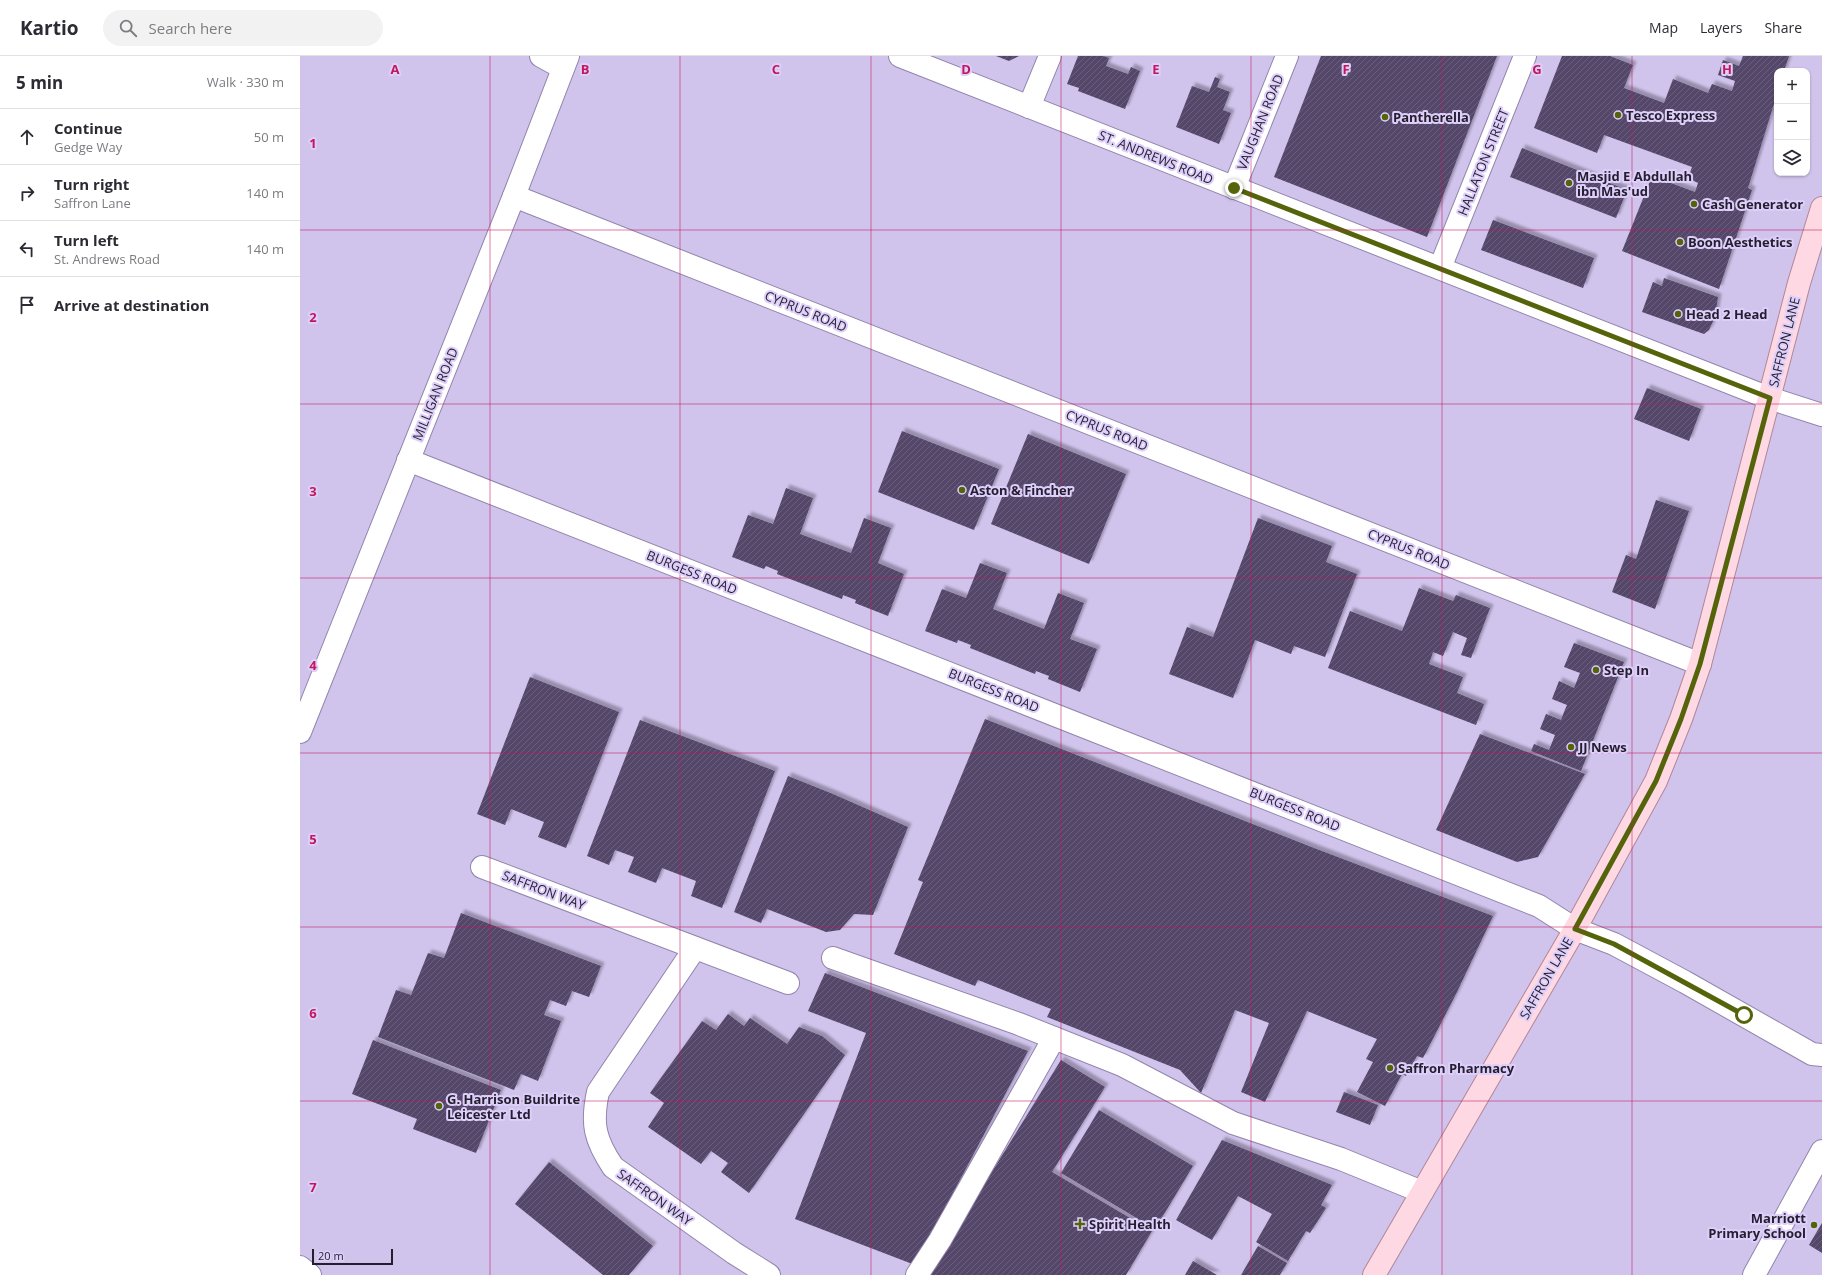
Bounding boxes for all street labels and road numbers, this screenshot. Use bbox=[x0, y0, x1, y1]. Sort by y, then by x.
street label: VAUGHAN ROAD bbox=[1233, 71, 1287, 173]
street label: HALLATON STREET bbox=[1453, 105, 1513, 218]
street label: ST. ANDREWS ROAD bbox=[1096, 126, 1216, 188]
street label: CYPRUS ROAD bbox=[762, 286, 850, 336]
street label: SAFFRON LANE bbox=[1764, 295, 1804, 389]
street label: MILLIGAN ROAD bbox=[408, 345, 462, 443]
street label: CYPRUS ROAD bbox=[1063, 405, 1151, 455]
street label: CYPRUS ROAD bbox=[1365, 524, 1453, 574]
street label: BURGESS ROAD bbox=[644, 546, 740, 598]
street label: BURGESS ROAD bbox=[946, 664, 1042, 716]
street label: BURGESS ROAD bbox=[1247, 783, 1343, 835]
street label: SAFFRON WAY bbox=[500, 866, 589, 914]
street label: SAFFRON LANE bbox=[1515, 934, 1577, 1022]
street label: SAFFRON WAY bbox=[614, 1165, 697, 1230]

